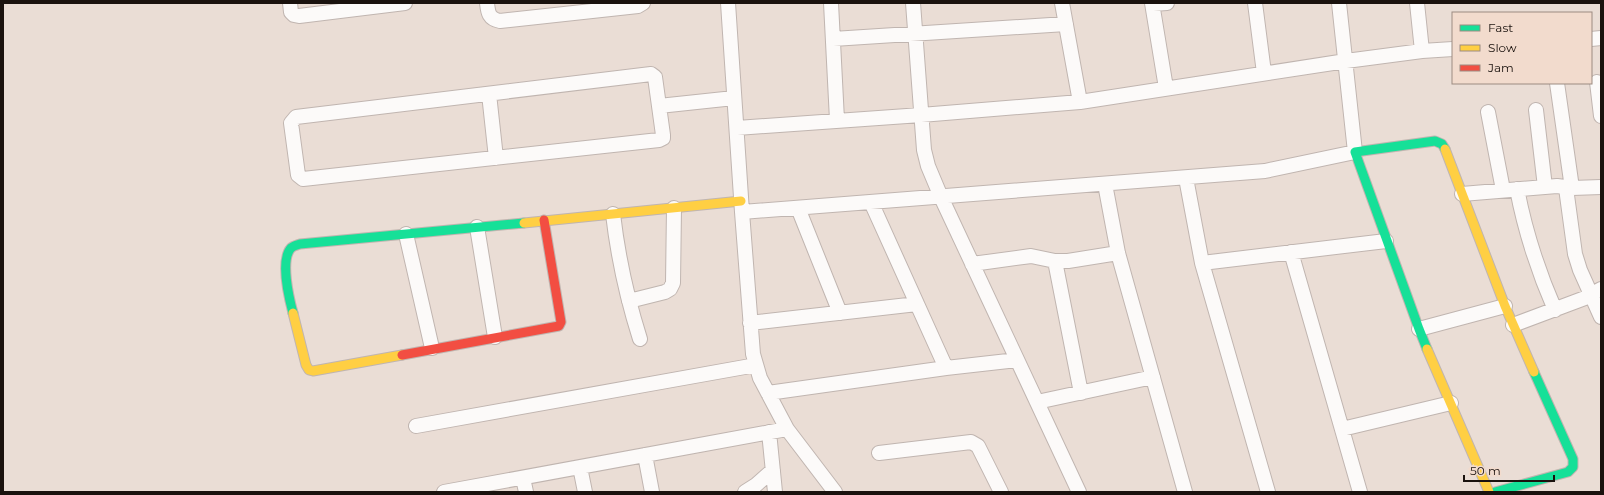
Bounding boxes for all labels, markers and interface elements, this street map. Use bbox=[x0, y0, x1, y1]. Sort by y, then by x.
legend bbox=[1452, 12, 1592, 84]
text: Fast bbox=[1488, 20, 1513, 35]
text: Slow bbox=[1488, 40, 1517, 55]
text: Jam bbox=[1487, 60, 1514, 75]
scale bar bbox=[1464, 457, 1554, 483]
text: 50 m bbox=[1470, 463, 1501, 478]

